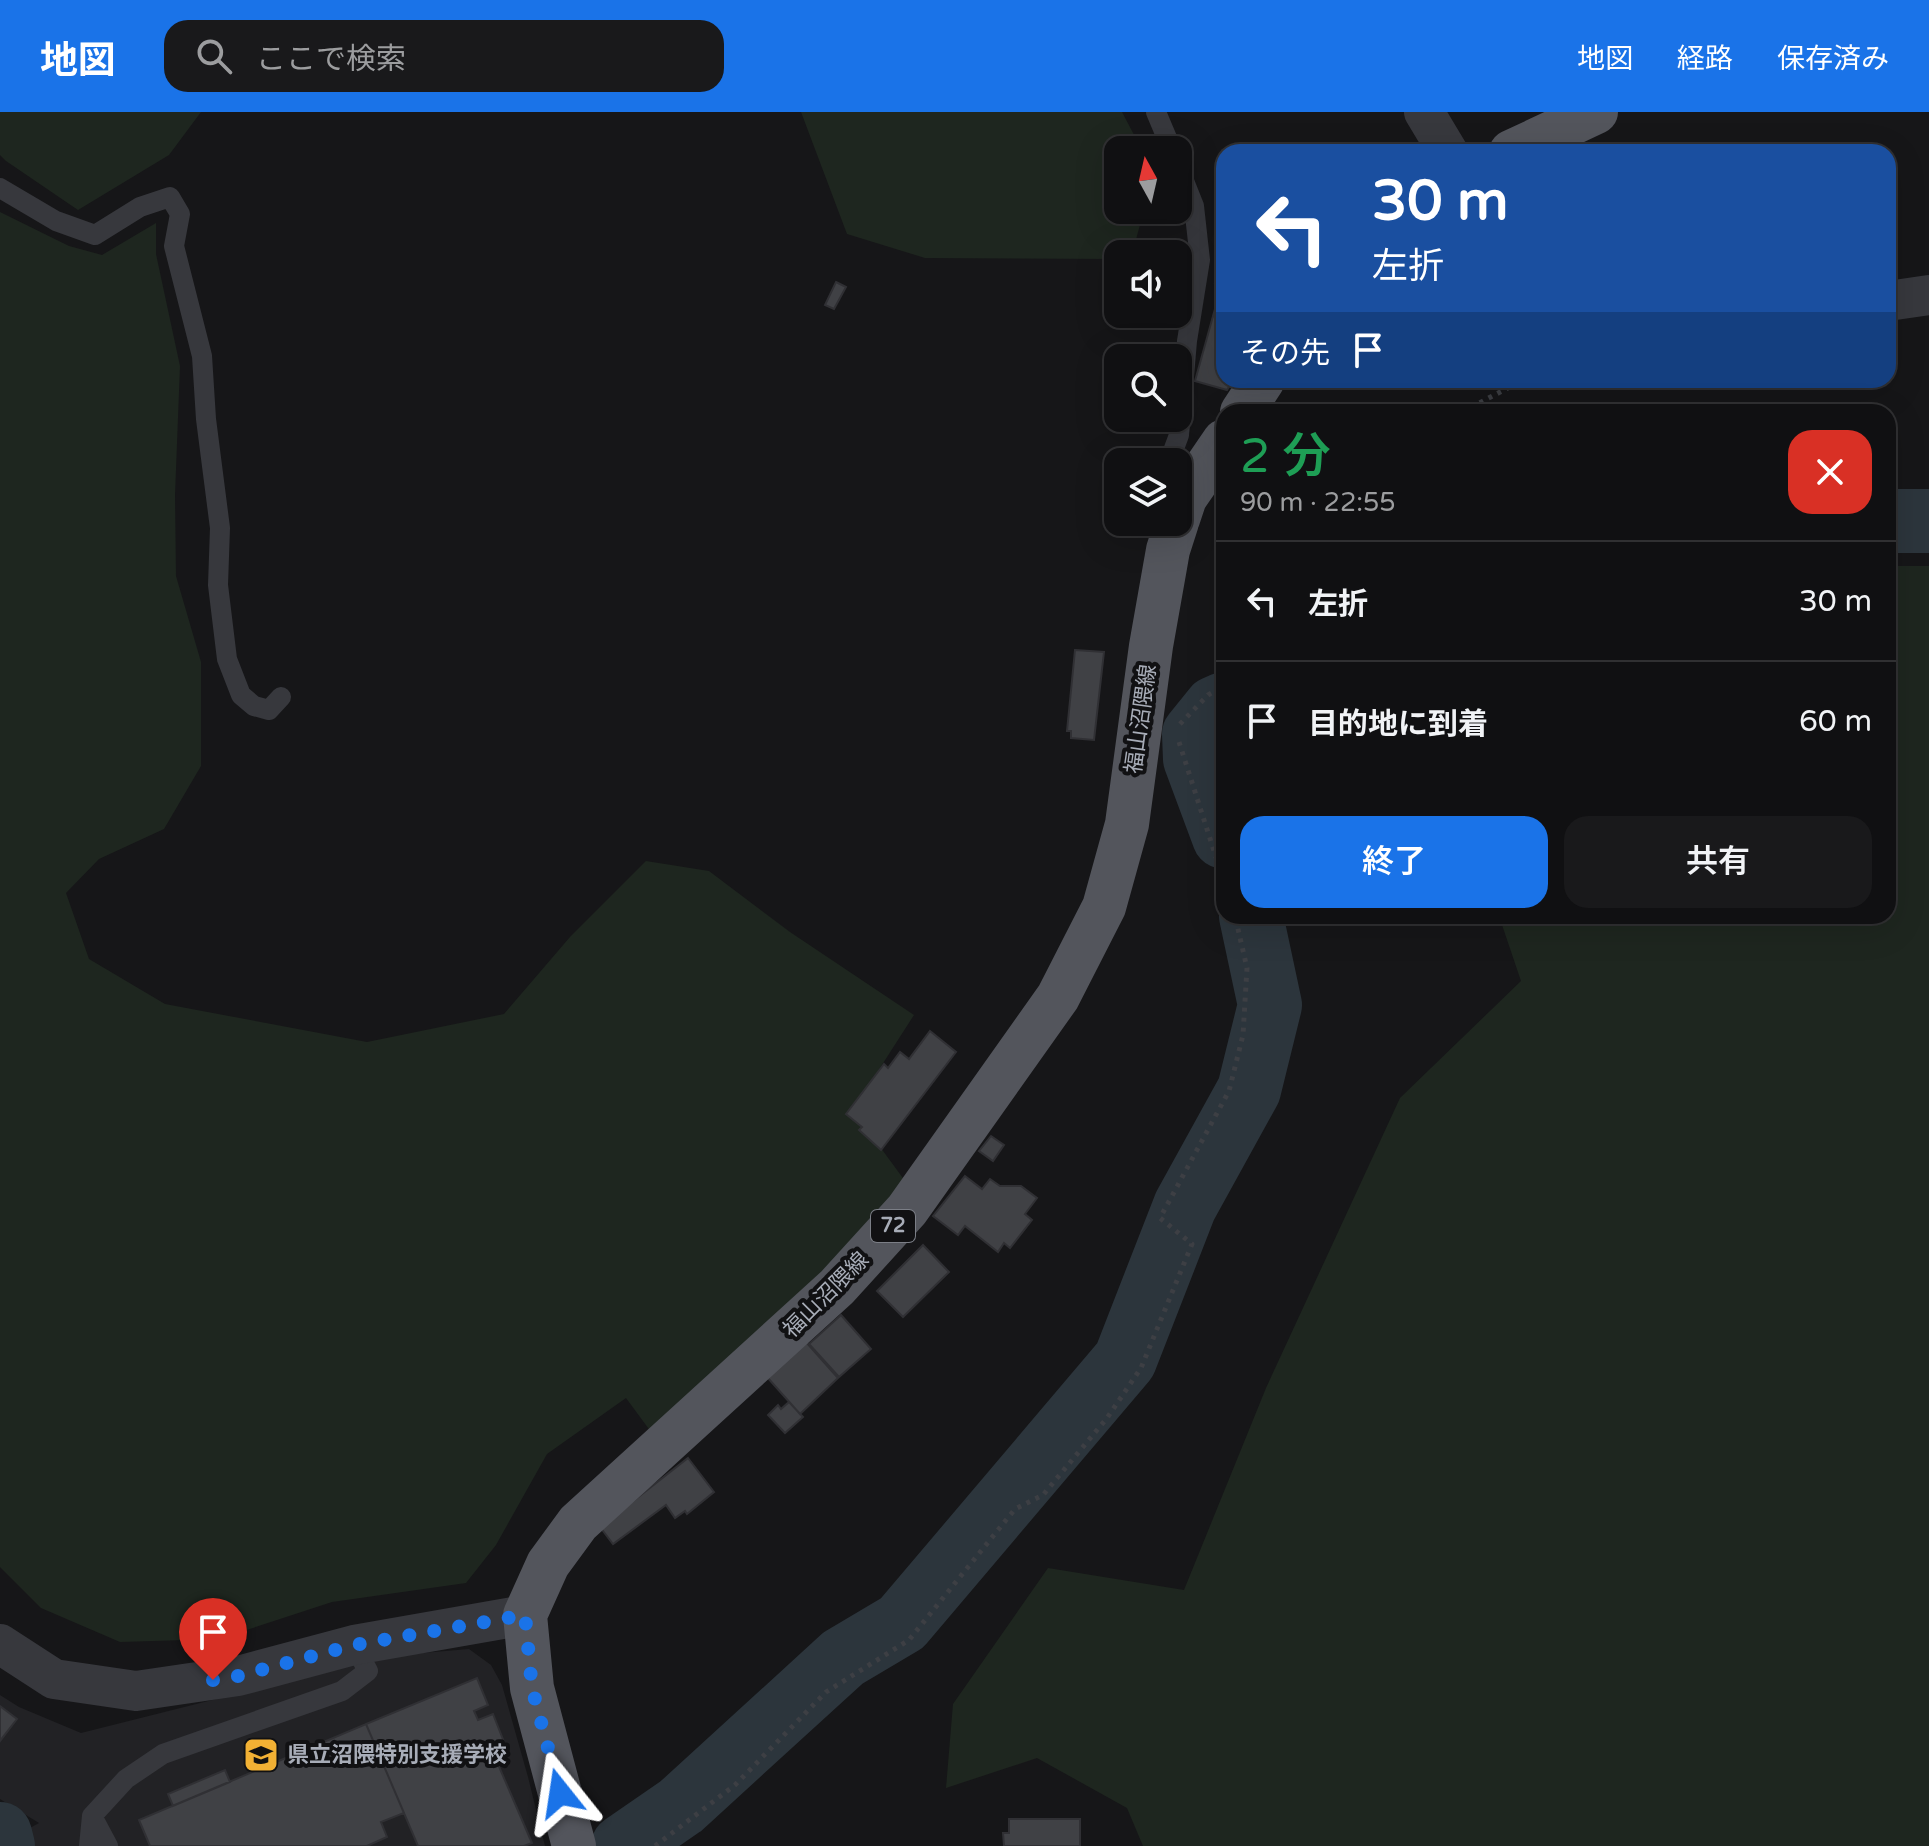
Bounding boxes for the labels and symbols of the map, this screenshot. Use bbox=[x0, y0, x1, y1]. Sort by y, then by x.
north arrow bbox=[1104, 136, 1192, 224]
street label: 福山沼隈線 bbox=[1120, 663, 1162, 775]
road number: 72 bbox=[871, 1210, 915, 1242]
street label: 福山沼隈線 bbox=[778, 1247, 874, 1343]
pin bbox=[179, 1598, 247, 1680]
school or university icon: 県立沼隈特別支援学校 bbox=[242, 1736, 280, 1774]
place label: 県立沼隈特別支援学校 bbox=[287, 1742, 507, 1768]
position arrow bbox=[518, 1751, 602, 1835]

